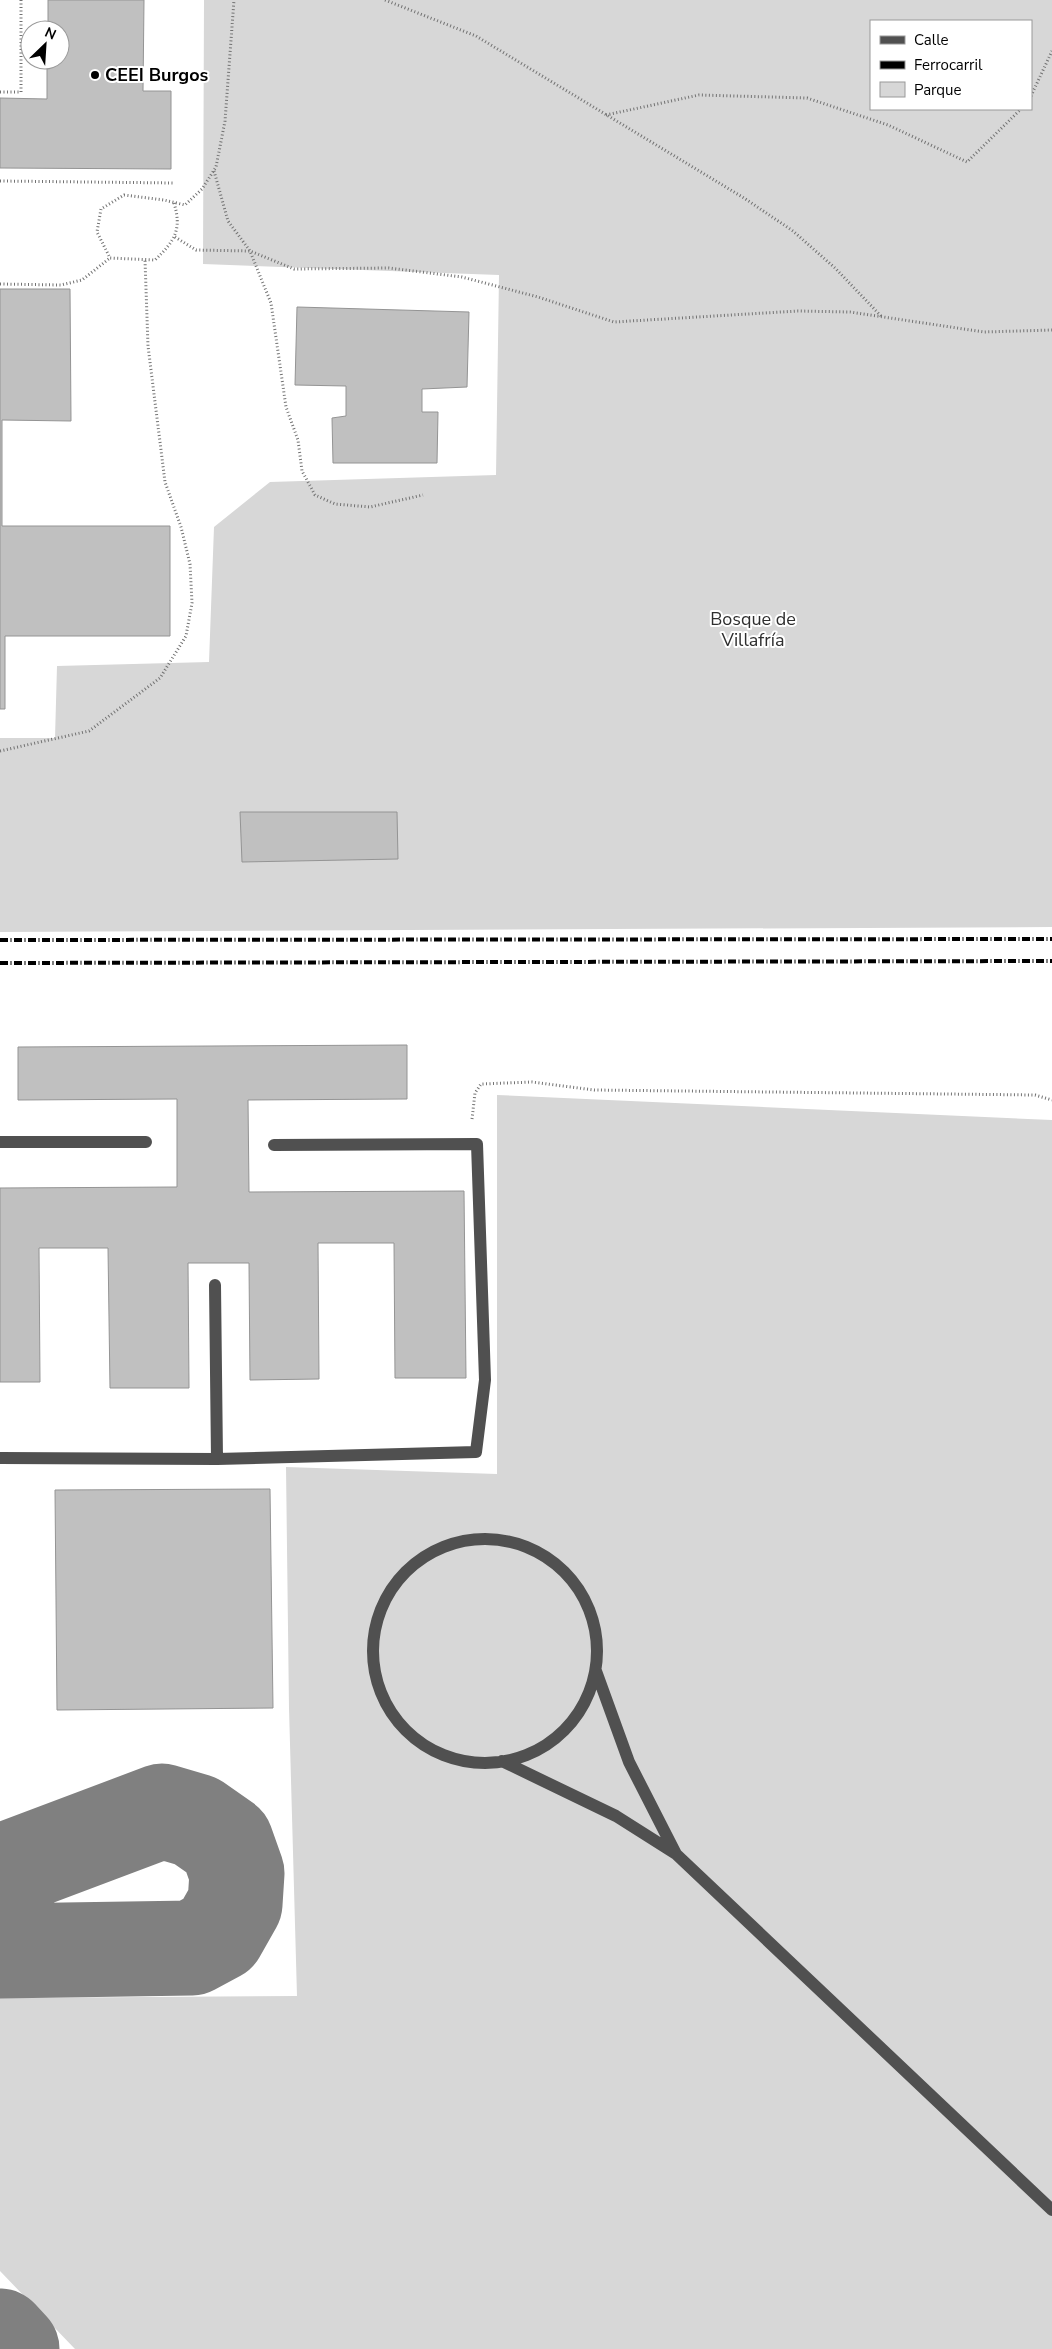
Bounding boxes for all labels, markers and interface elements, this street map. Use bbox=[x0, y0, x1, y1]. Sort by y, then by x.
north arrow bbox=[20, 20, 70, 70]
legend bbox=[870, 20, 1032, 110]
text: N bbox=[42, 23, 59, 44]
text: Calle bbox=[914, 30, 949, 50]
text: Ferrocarril bbox=[914, 55, 983, 75]
place label: CEEI Burgos bbox=[105, 63, 209, 87]
marker: CEEI Burgos bbox=[89, 69, 101, 81]
text: Parque bbox=[914, 80, 962, 100]
park label: Bosque de Villafría bbox=[710, 607, 796, 652]

